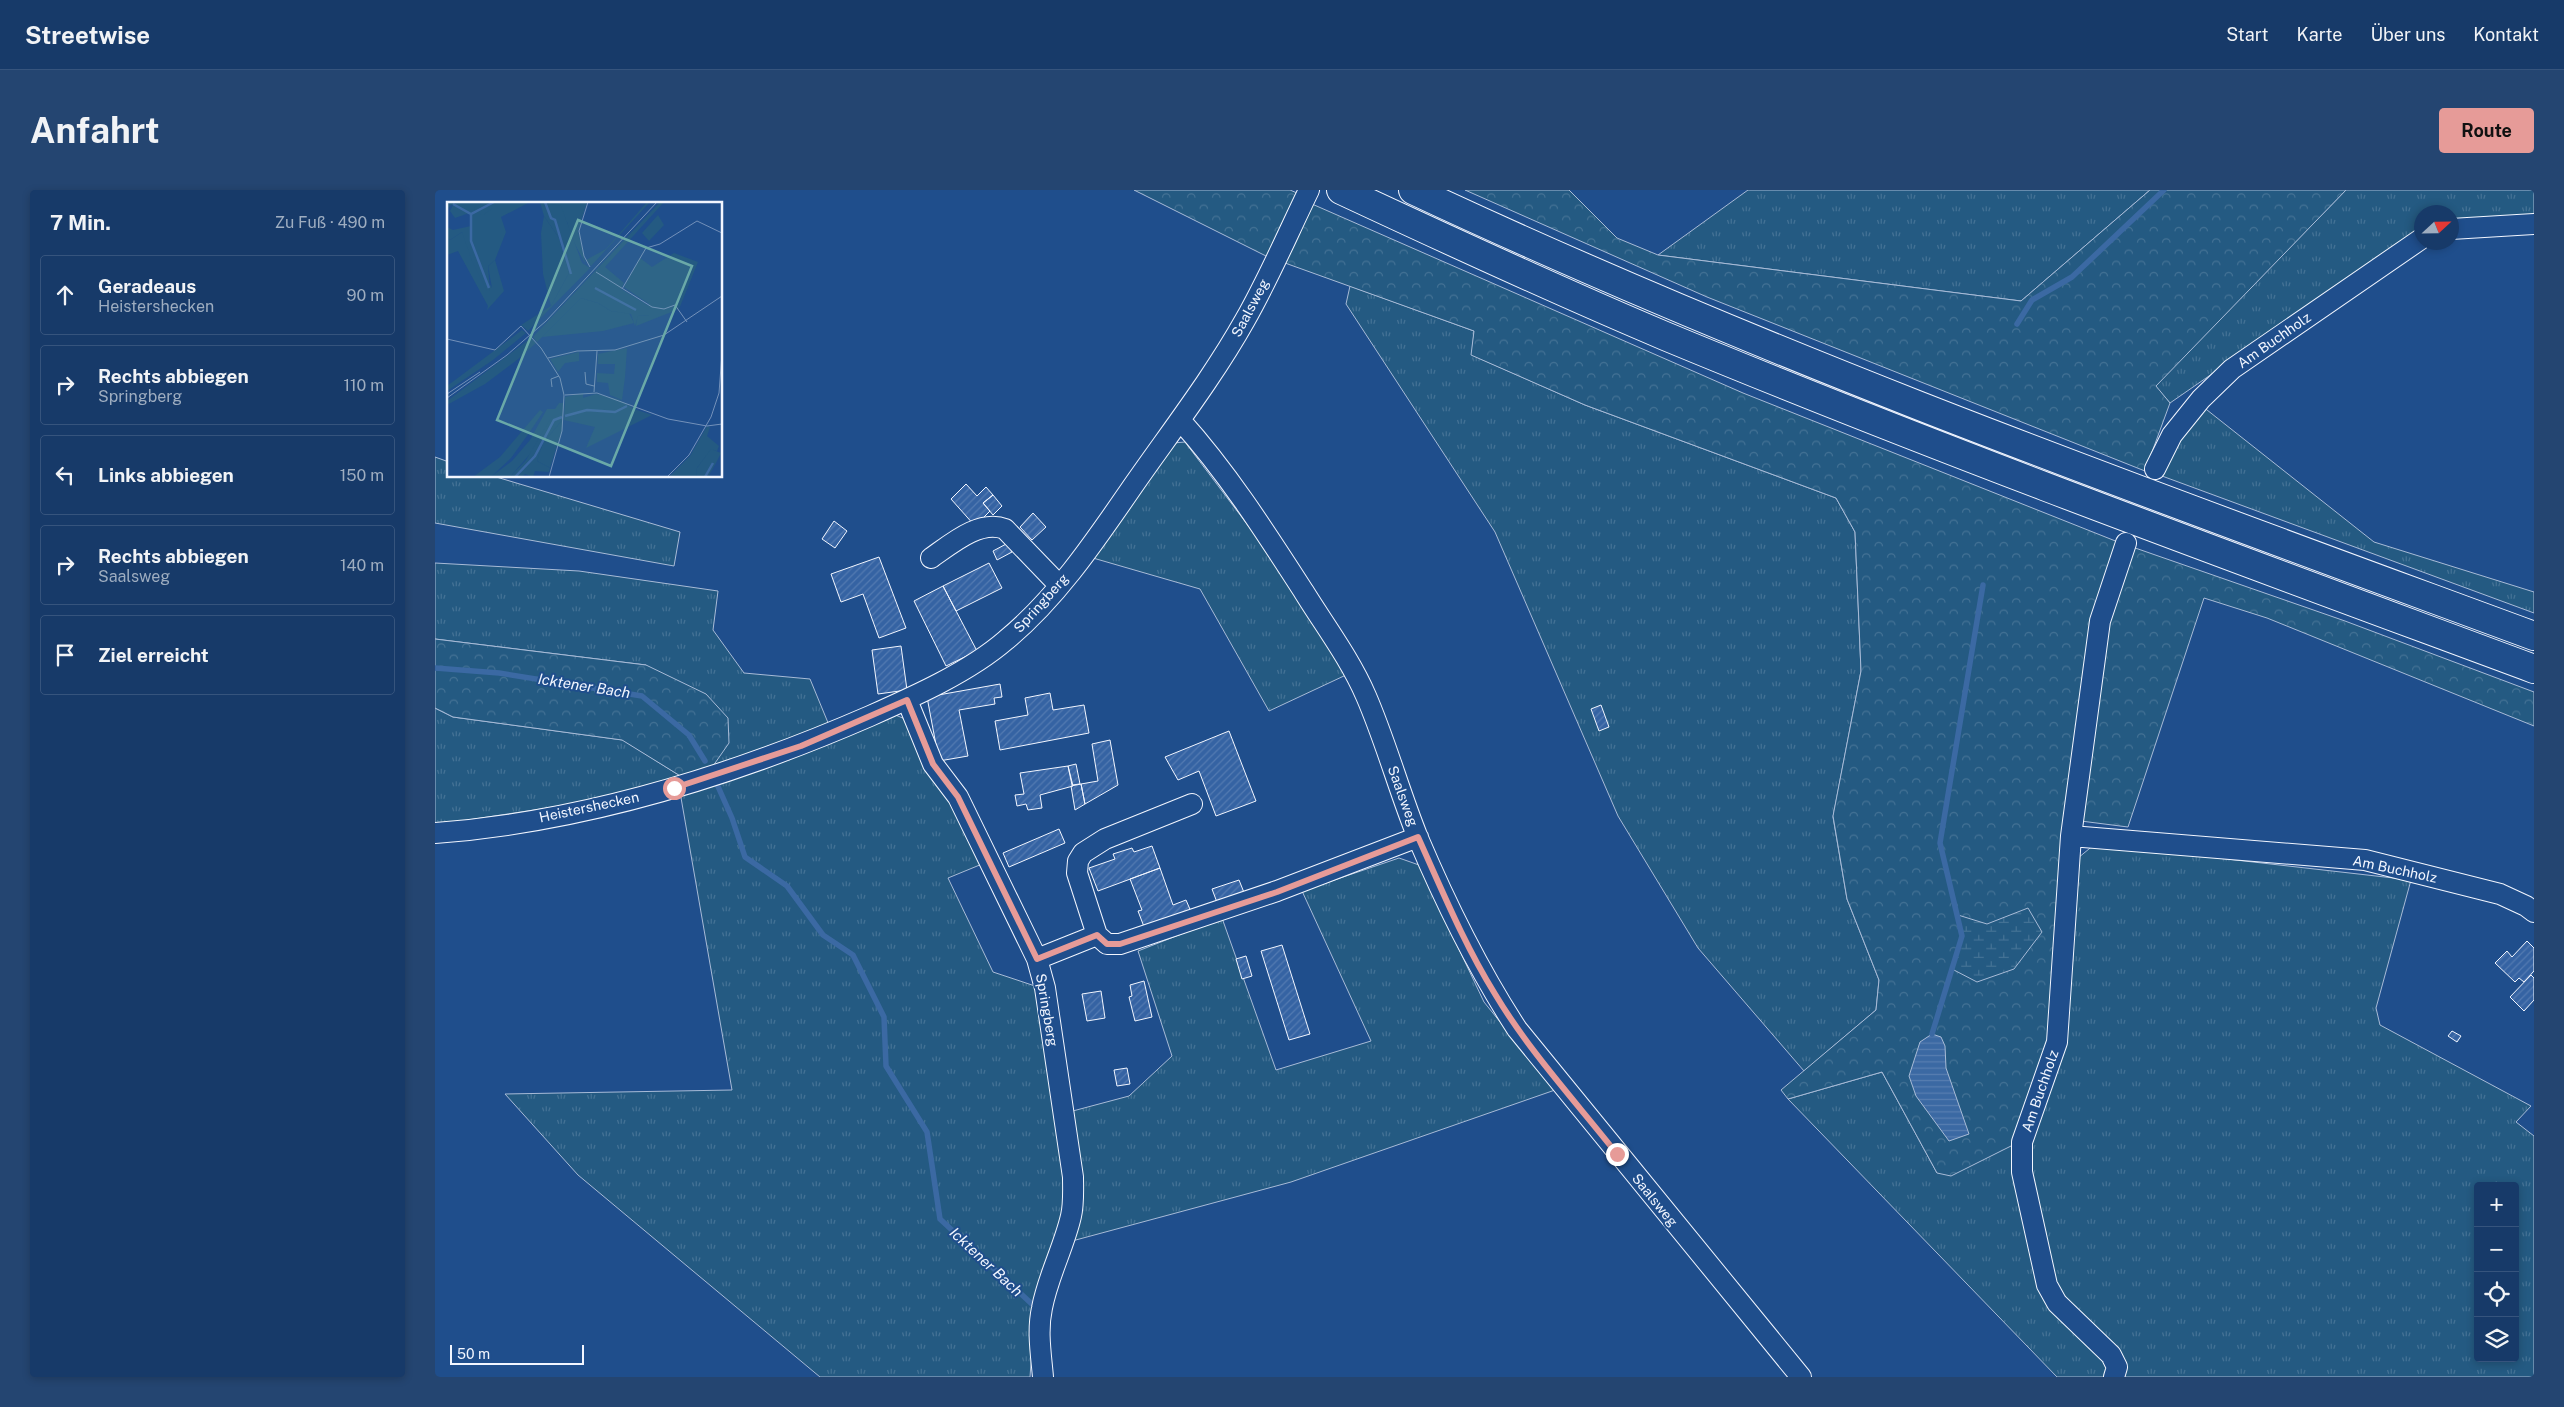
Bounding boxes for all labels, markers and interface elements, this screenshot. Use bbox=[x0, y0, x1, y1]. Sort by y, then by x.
text: Streetwise bbox=[25, 21, 150, 49]
text: Start bbox=[2226, 24, 2269, 45]
text: Karte bbox=[2297, 24, 2342, 45]
text: Über uns bbox=[2370, 24, 2445, 45]
text: Kontakt bbox=[2473, 24, 2539, 45]
button: Route bbox=[2439, 108, 2534, 153]
text: Anfahrt bbox=[30, 110, 160, 151]
inset map bbox=[447, 202, 723, 478]
north arrow bbox=[2414, 205, 2459, 250]
text: 7 Min. bbox=[50, 210, 111, 235]
text: Zu Fuß · 490 m bbox=[275, 213, 385, 232]
text: Geradeaus bbox=[98, 275, 196, 297]
street label: Saalsweg bbox=[1228, 276, 1272, 340]
icon: ahead bbox=[51, 281, 79, 309]
text: 90 m bbox=[347, 286, 384, 305]
text: Heistershecken bbox=[98, 297, 214, 316]
street label: Am Buchholz bbox=[2234, 309, 2314, 371]
text: Rechts abbiegen bbox=[98, 365, 249, 387]
icon: right bbox=[51, 371, 79, 399]
text: 110 m bbox=[343, 376, 384, 395]
text: Springberg bbox=[98, 387, 182, 406]
icon: left bbox=[51, 461, 79, 489]
text: Links abbiegen bbox=[98, 464, 234, 486]
text: 150 m bbox=[340, 466, 384, 485]
text: Rechts abbiegen bbox=[98, 545, 249, 567]
icon: right bbox=[51, 551, 79, 579]
text: 140 m bbox=[340, 556, 384, 575]
text: Saalsweg bbox=[98, 567, 170, 586]
street label: Springberg bbox=[1010, 570, 1072, 636]
icon: arrive bbox=[51, 641, 79, 669]
text: Ziel erreicht bbox=[98, 644, 209, 666]
water label: Icktener Bach bbox=[537, 670, 631, 701]
street label: Saalsweg bbox=[1385, 764, 1421, 829]
route start bbox=[663, 777, 686, 800]
street label: Heistershecken bbox=[538, 789, 640, 825]
street label: Am Buchholz bbox=[2351, 852, 2439, 886]
street label: Springberg bbox=[1033, 972, 1061, 1048]
street label: Am Buchholz bbox=[2019, 1048, 2062, 1134]
route end bbox=[1606, 1143, 1629, 1166]
street label: Saalsweg bbox=[1629, 1170, 1681, 1230]
map controls bbox=[2474, 1182, 2519, 1362]
button: + bbox=[2474, 1182, 2519, 1227]
water label: Icktener Bach bbox=[946, 1224, 1026, 1300]
button: − bbox=[2474, 1227, 2519, 1272]
button: locate bbox=[2474, 1272, 2519, 1317]
button: layers bbox=[2474, 1317, 2519, 1362]
scale bar bbox=[450, 1342, 584, 1365]
text: 50 m bbox=[457, 1346, 490, 1362]

